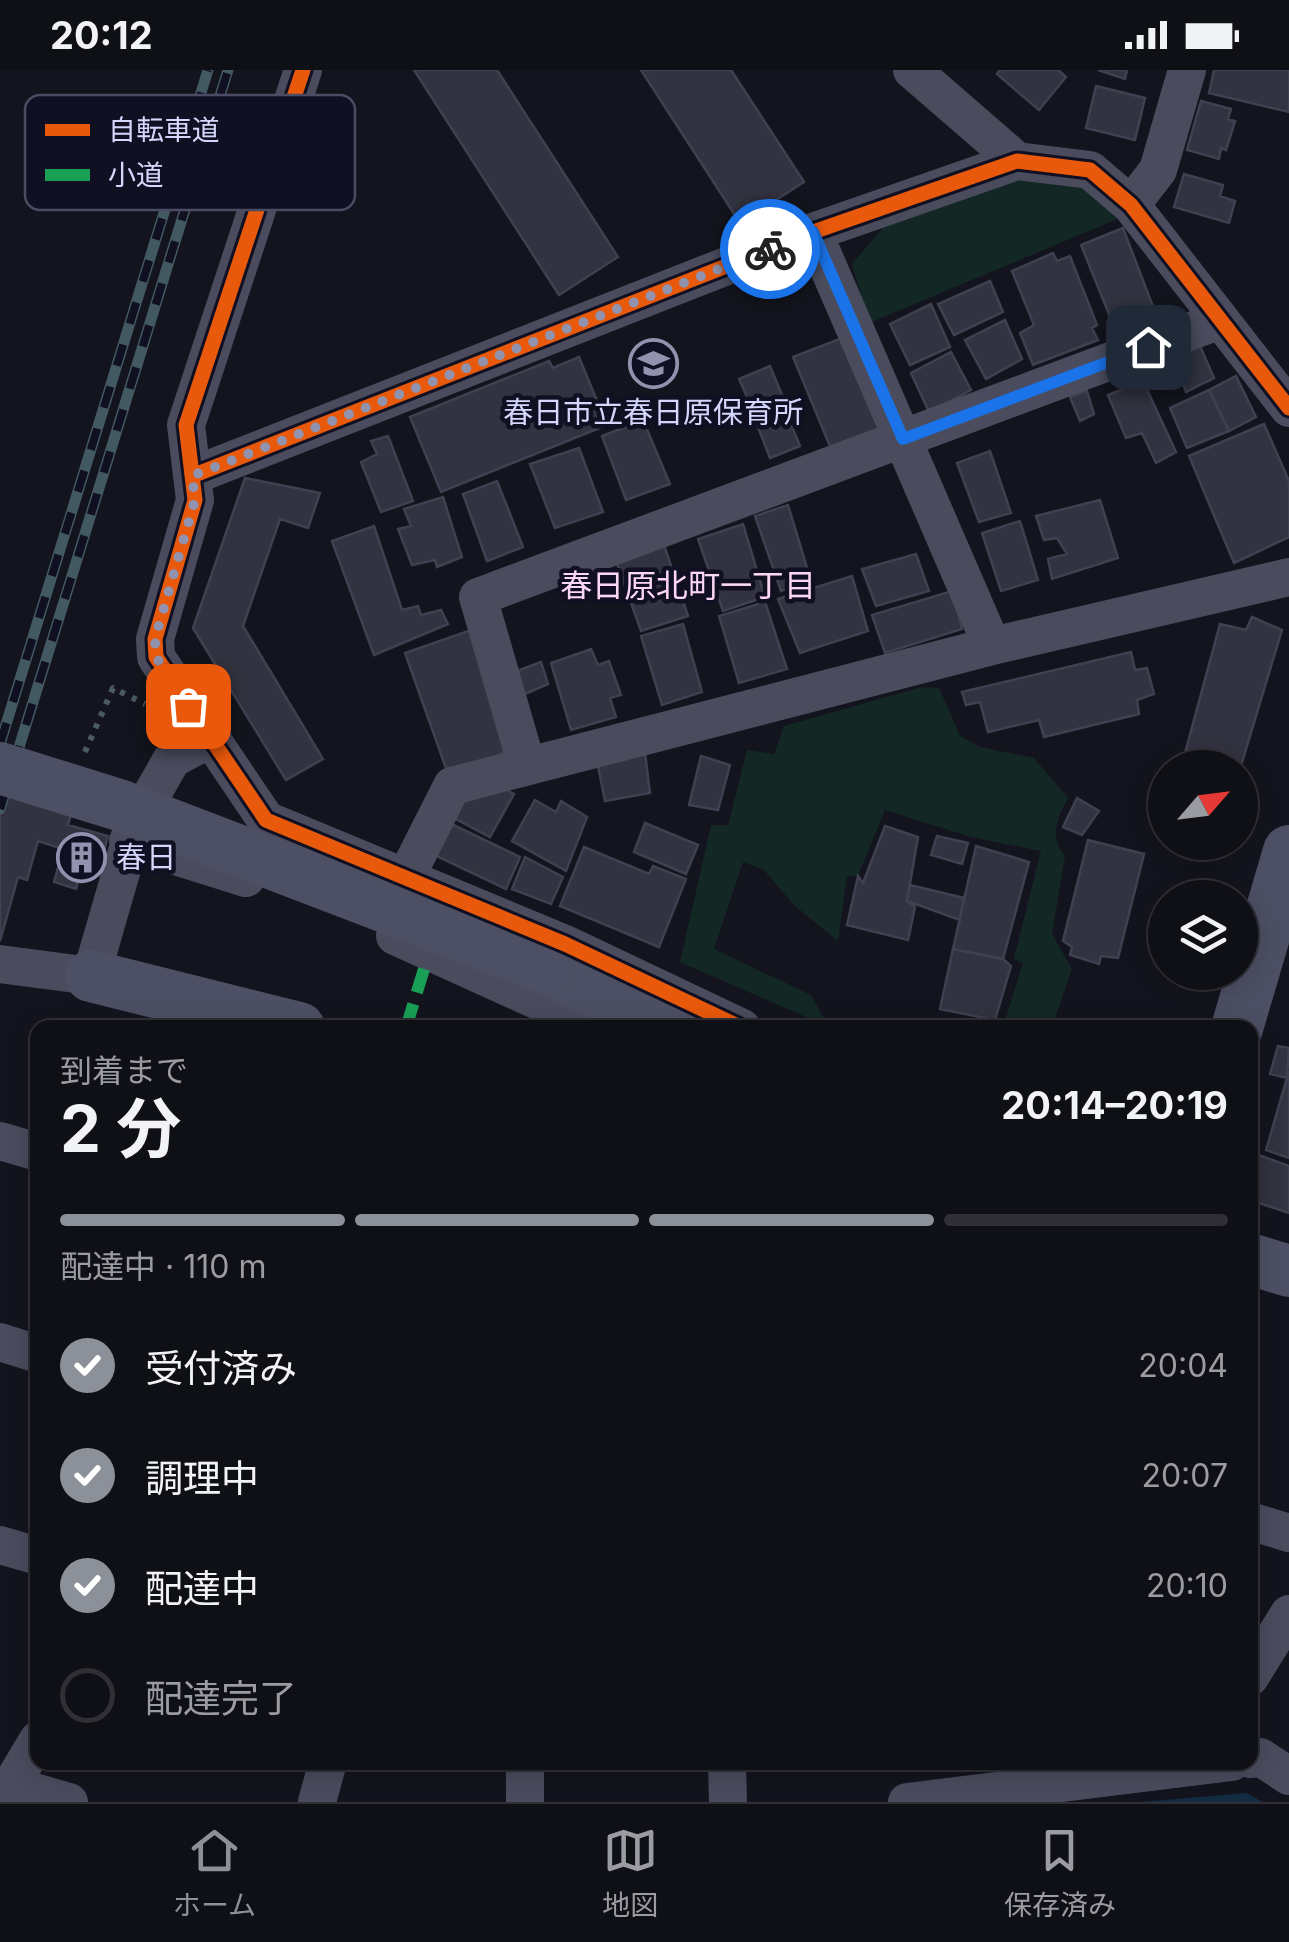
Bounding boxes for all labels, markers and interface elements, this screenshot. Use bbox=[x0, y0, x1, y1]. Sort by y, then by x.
text: 20:12 bbox=[50, 12, 153, 58]
legend bbox=[25, 95, 355, 210]
text: 自転車道 bbox=[108, 113, 220, 147]
text: 小道 bbox=[108, 158, 164, 192]
courier bbox=[720, 199, 820, 299]
icon: bike bbox=[743, 222, 798, 277]
pin bbox=[1106, 305, 1191, 390]
icon: home bbox=[1121, 320, 1176, 375]
school or university icon: 春日市立春日原保育所 bbox=[627, 338, 679, 390]
place label: 春日市立春日原保育所 bbox=[503, 394, 803, 430]
district label: 春日原北町一丁目 bbox=[560, 566, 816, 605]
pin bbox=[146, 664, 231, 749]
icon: bag bbox=[161, 679, 216, 734]
north arrow bbox=[1148, 750, 1258, 860]
map controls bbox=[1148, 750, 1258, 990]
building icon: 春日 bbox=[55, 832, 107, 884]
place label: 春日 bbox=[116, 839, 176, 875]
button: layers bbox=[1148, 880, 1258, 990]
text: 到着まで bbox=[60, 1051, 188, 1090]
text: 20:14–20:19 bbox=[1001, 1082, 1228, 1128]
text: 2 分 bbox=[60, 1089, 181, 1168]
text: 配達中 · 110 m bbox=[60, 1247, 266, 1286]
icon: check bbox=[60, 1338, 115, 1393]
text: 受付済み bbox=[145, 1345, 297, 1391]
text: 20:04 bbox=[1138, 1346, 1228, 1385]
icon: check bbox=[60, 1448, 115, 1503]
text: 調理中 bbox=[145, 1455, 259, 1501]
text: 20:07 bbox=[1141, 1456, 1228, 1495]
icon: check bbox=[60, 1558, 115, 1613]
text: 配達中 bbox=[145, 1565, 259, 1611]
text: 20:10 bbox=[1146, 1566, 1228, 1605]
text: 配達完了 bbox=[145, 1675, 297, 1721]
tab: ホーム bbox=[173, 1823, 256, 1923]
tab: 地図 bbox=[602, 1823, 658, 1923]
tab: 保存済み bbox=[1004, 1823, 1116, 1923]

